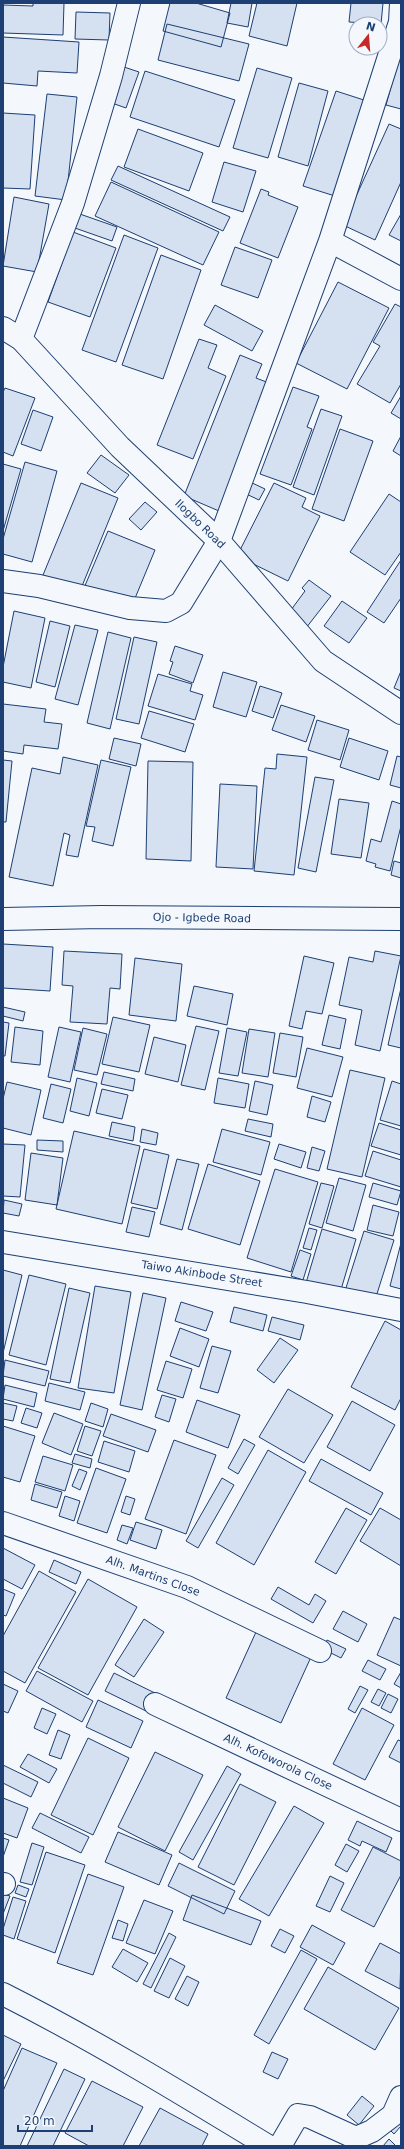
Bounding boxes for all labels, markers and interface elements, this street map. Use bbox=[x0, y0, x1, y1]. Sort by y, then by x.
north arrow bbox=[348, 16, 388, 56]
text: N bbox=[364, 19, 377, 34]
street label: Ilogbo Road bbox=[172, 497, 228, 551]
street label: Ojo - Igbede Road bbox=[153, 911, 251, 925]
street label: Taiwo Akinbode Street bbox=[140, 1258, 264, 1290]
street label: Alh. Martins Close bbox=[104, 1553, 202, 1599]
street label: Alh. Kofoworola Close bbox=[222, 1731, 335, 1793]
scale bar bbox=[18, 2107, 92, 2133]
text: 20 m bbox=[24, 2114, 55, 2128]

